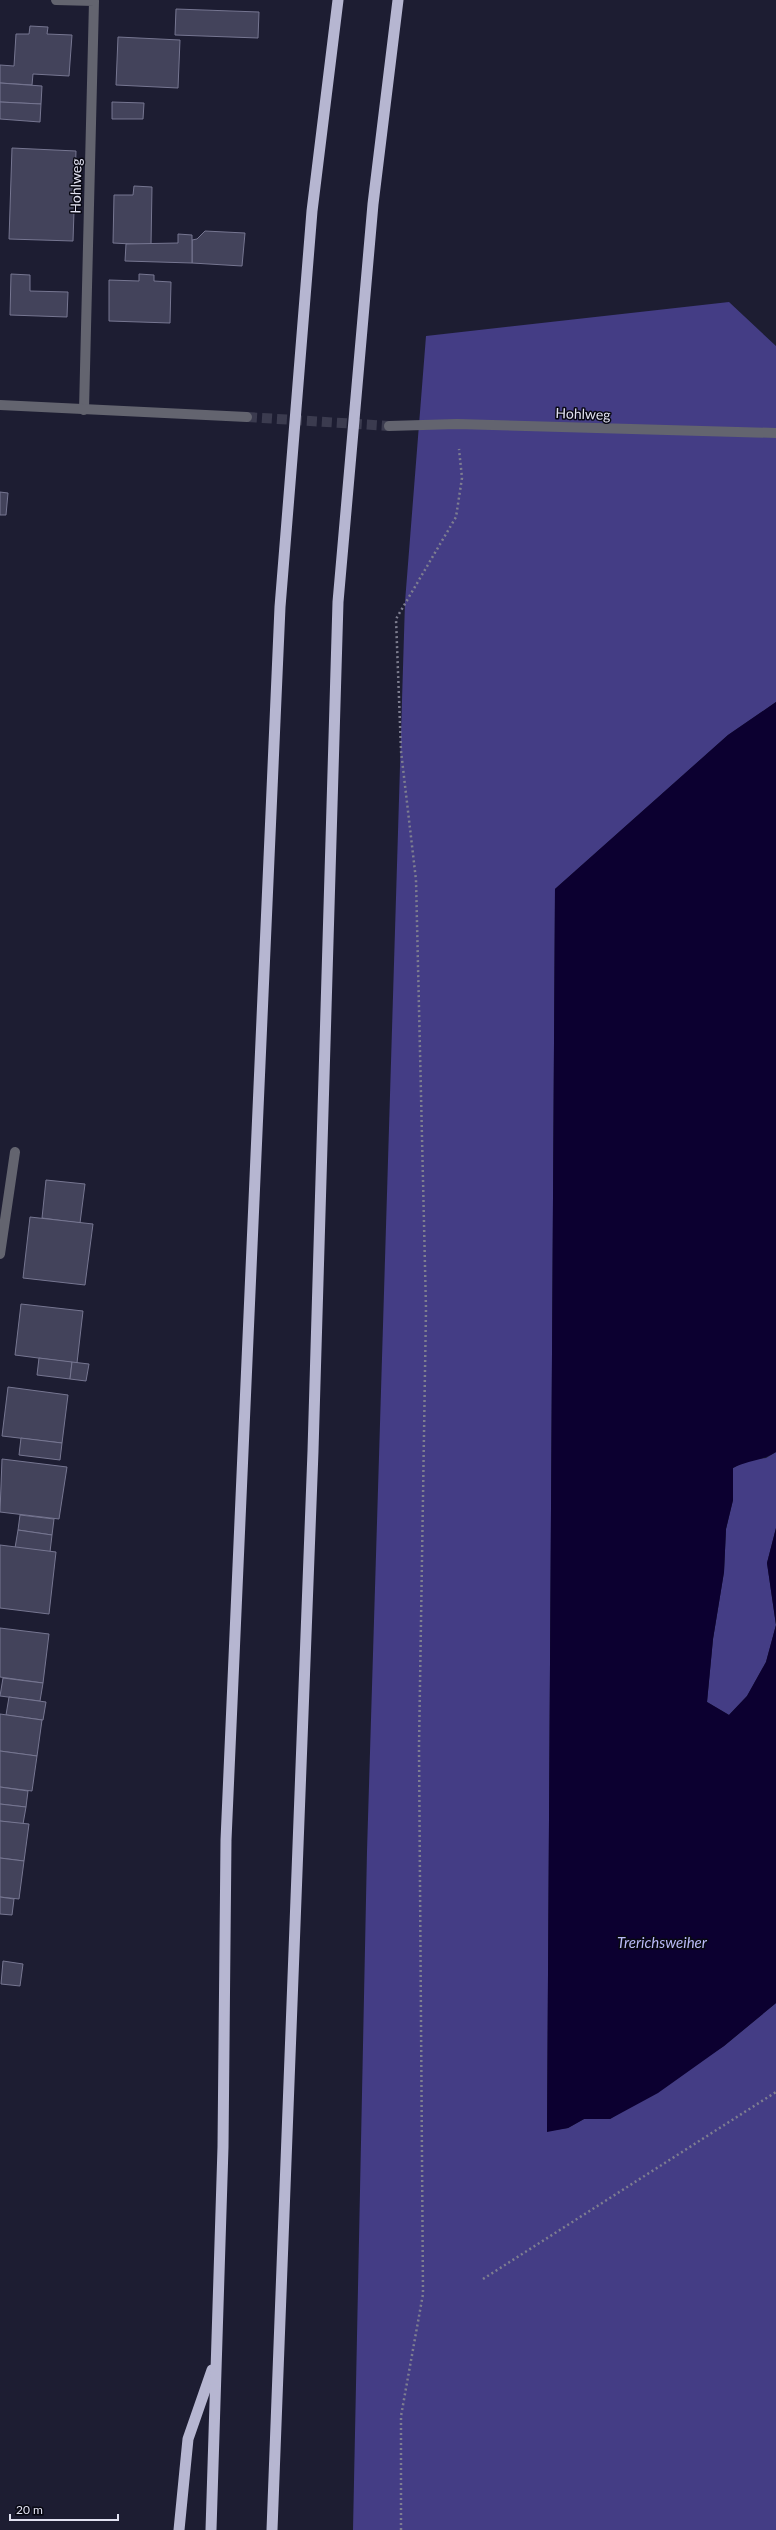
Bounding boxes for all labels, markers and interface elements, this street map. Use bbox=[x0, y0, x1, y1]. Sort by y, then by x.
street label: Hohlweg bbox=[67, 158, 84, 214]
street label: Hohlweg bbox=[555, 404, 611, 423]
water label: Trerichsweiher bbox=[617, 1933, 708, 1951]
scale bar bbox=[10, 2496, 118, 2522]
text: 20 m bbox=[16, 2502, 43, 2517]

